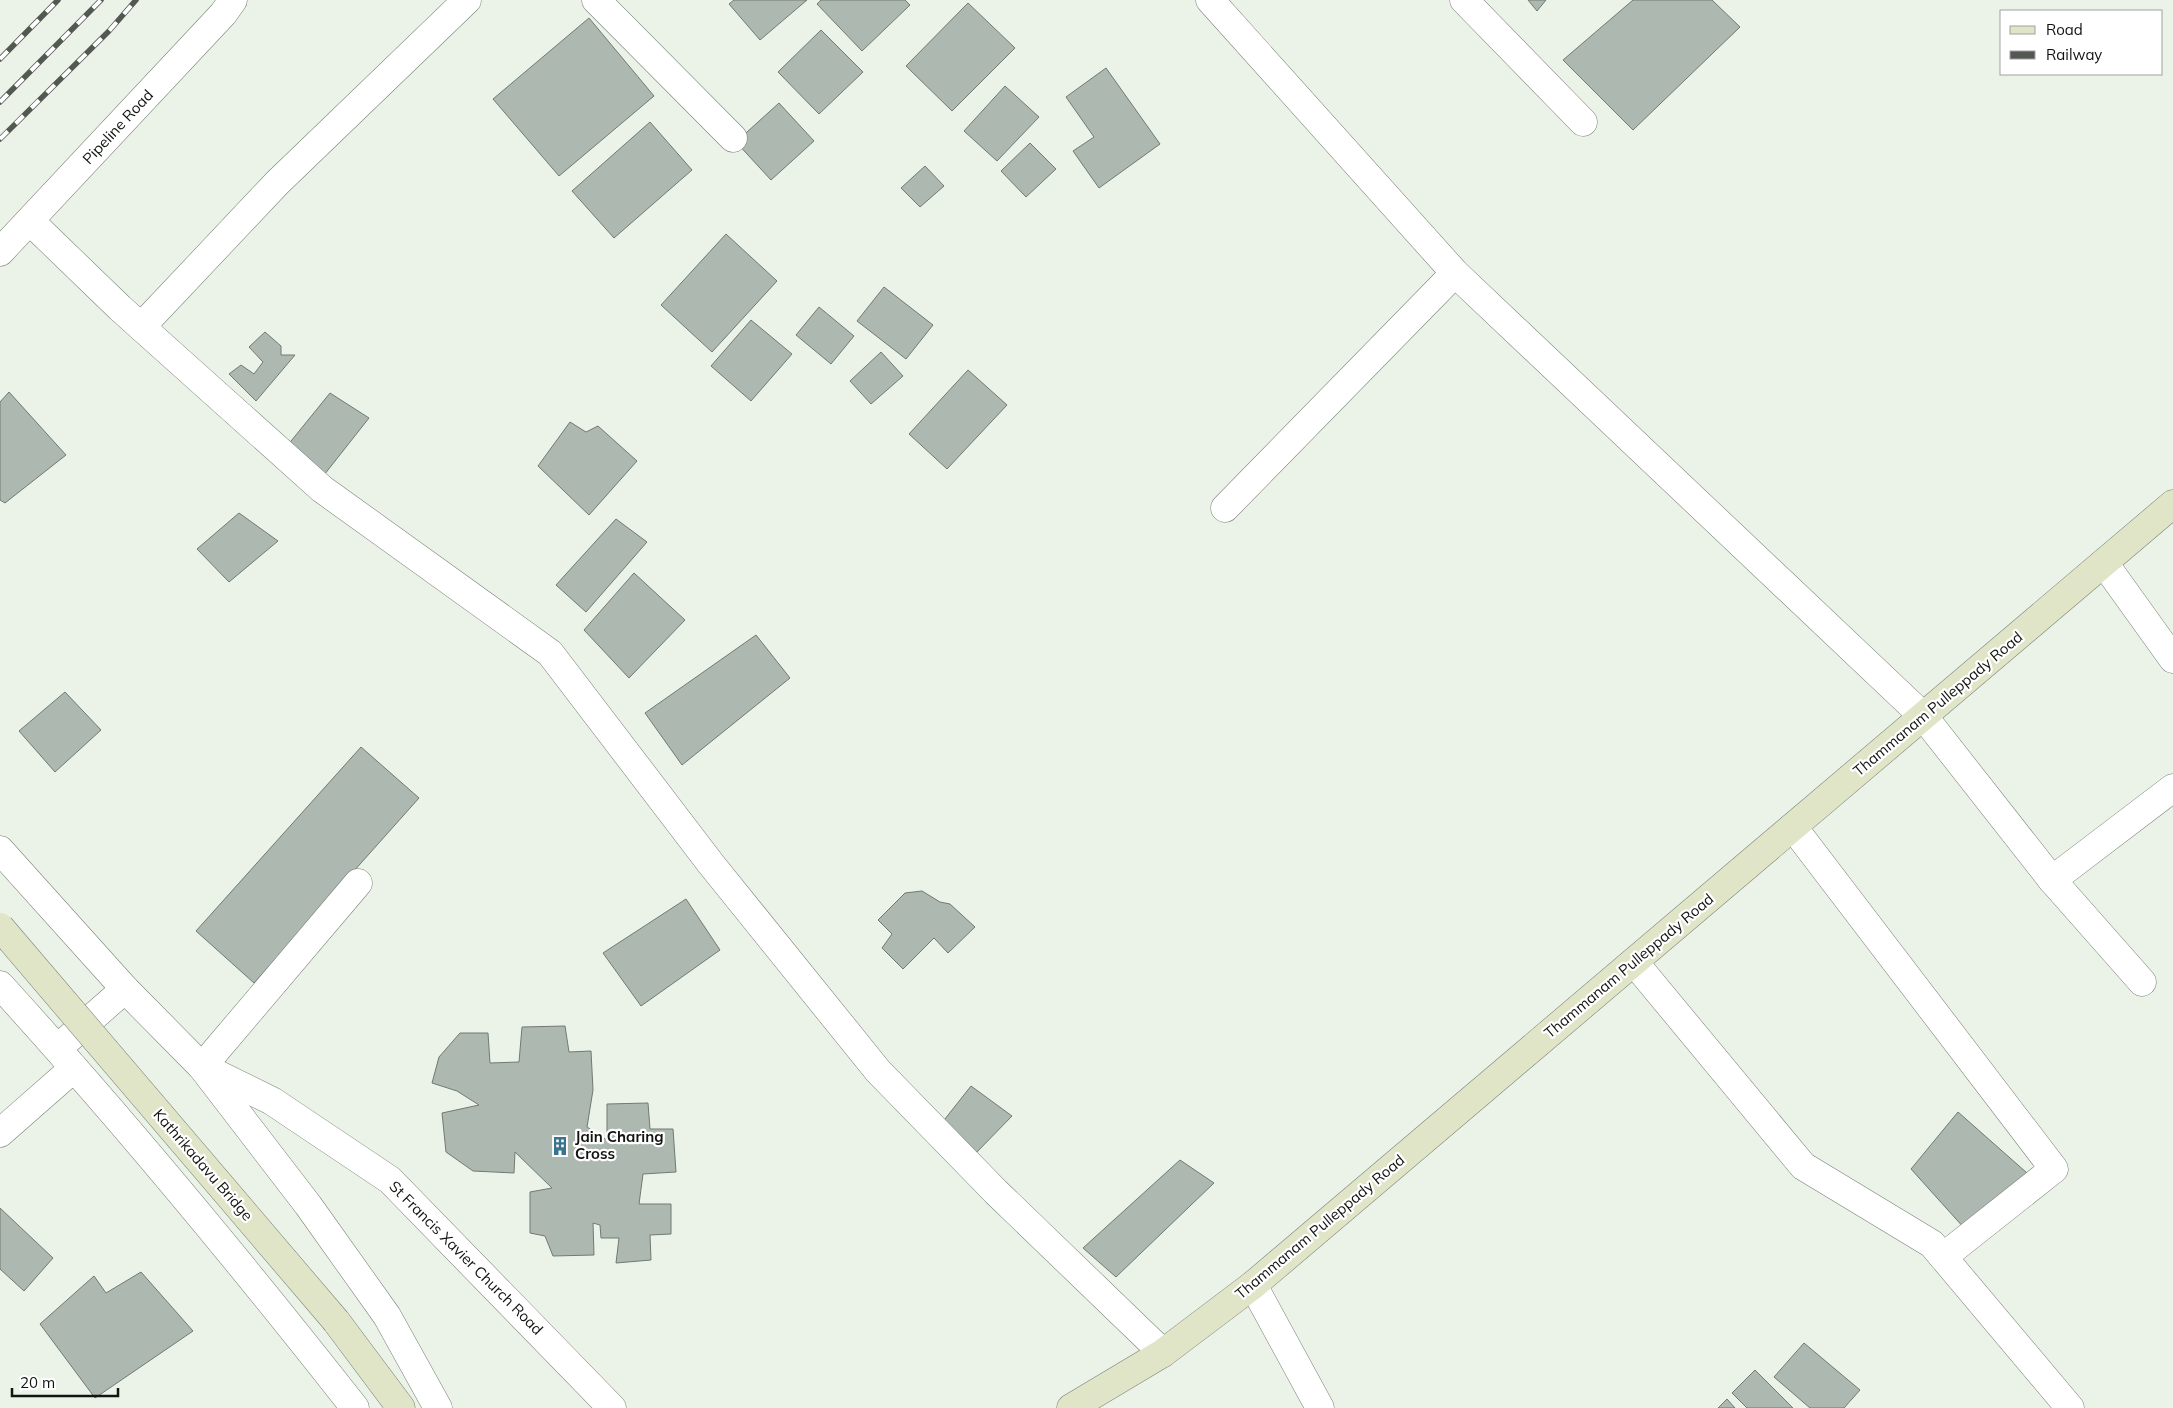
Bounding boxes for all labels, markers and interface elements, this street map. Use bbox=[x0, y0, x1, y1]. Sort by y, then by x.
legend bbox=[2000, 10, 2163, 75]
text: Road bbox=[2046, 20, 2083, 39]
text: Railway bbox=[2046, 45, 2102, 64]
street label: Pipeline Road bbox=[78, 85, 157, 168]
street label: Thammanam Pulleppady Road bbox=[1849, 627, 2026, 780]
street label: Thammanam Pulleppady Road bbox=[1540, 889, 1717, 1042]
street label: Kathrikadavu Bridge bbox=[150, 1105, 257, 1225]
place label: Jain Charing Cross bbox=[575, 1127, 664, 1163]
building icon: Jain Charing Cross bbox=[549, 1135, 571, 1157]
street label: Thammanam Pulleppady Road bbox=[1231, 1150, 1408, 1303]
street label: St Francis Xavier Church Road bbox=[385, 1177, 547, 1339]
scale bar bbox=[12, 1366, 119, 1398]
text: 20 m bbox=[20, 1373, 55, 1392]

